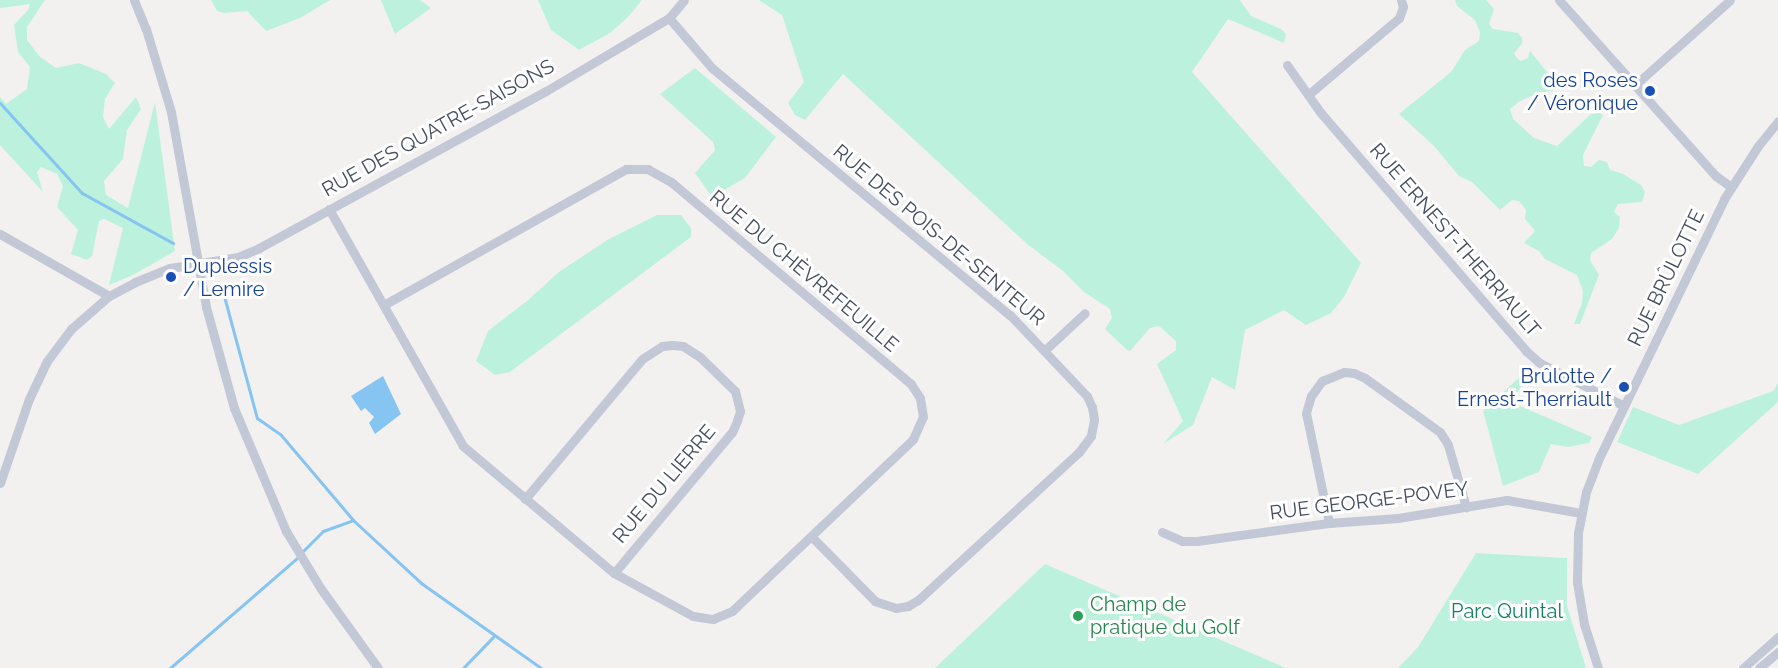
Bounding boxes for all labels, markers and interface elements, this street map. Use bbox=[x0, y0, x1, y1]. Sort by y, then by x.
street label: RUE DES QUATRE-SAISONS bbox=[318, 54, 558, 202]
place label: des Roses / Véronique bbox=[1526, 68, 1638, 115]
marker: des Roses / Véronique bbox=[1643, 84, 1657, 98]
street label: RUE ERNEST-THERRIAULT bbox=[1365, 138, 1545, 342]
street label: RUE DES POIS-DE-SENTEUR bbox=[828, 139, 1050, 331]
street label: RUE DU CHÈVREFEUILLE bbox=[705, 185, 903, 357]
street label: RUE BRÛLOTTE bbox=[1623, 206, 1709, 350]
place label: Duplessis / Lemire bbox=[183, 254, 272, 301]
marker: Duplessis / Lemire bbox=[164, 270, 178, 284]
place label: Brûlotte / Ernest-Therriault bbox=[1457, 364, 1612, 411]
marker: Brûlotte / Ernest-Therriault bbox=[1617, 380, 1631, 394]
street label: RUE DU LIERRE bbox=[608, 420, 720, 548]
street label: RUE GEORGE-POVEY bbox=[1268, 477, 1470, 525]
place label: Champ de pratique du Golf bbox=[1090, 592, 1240, 639]
park label: Parc Quintal bbox=[1451, 599, 1563, 623]
marker: Champ de pratique du Golf bbox=[1071, 609, 1085, 623]

